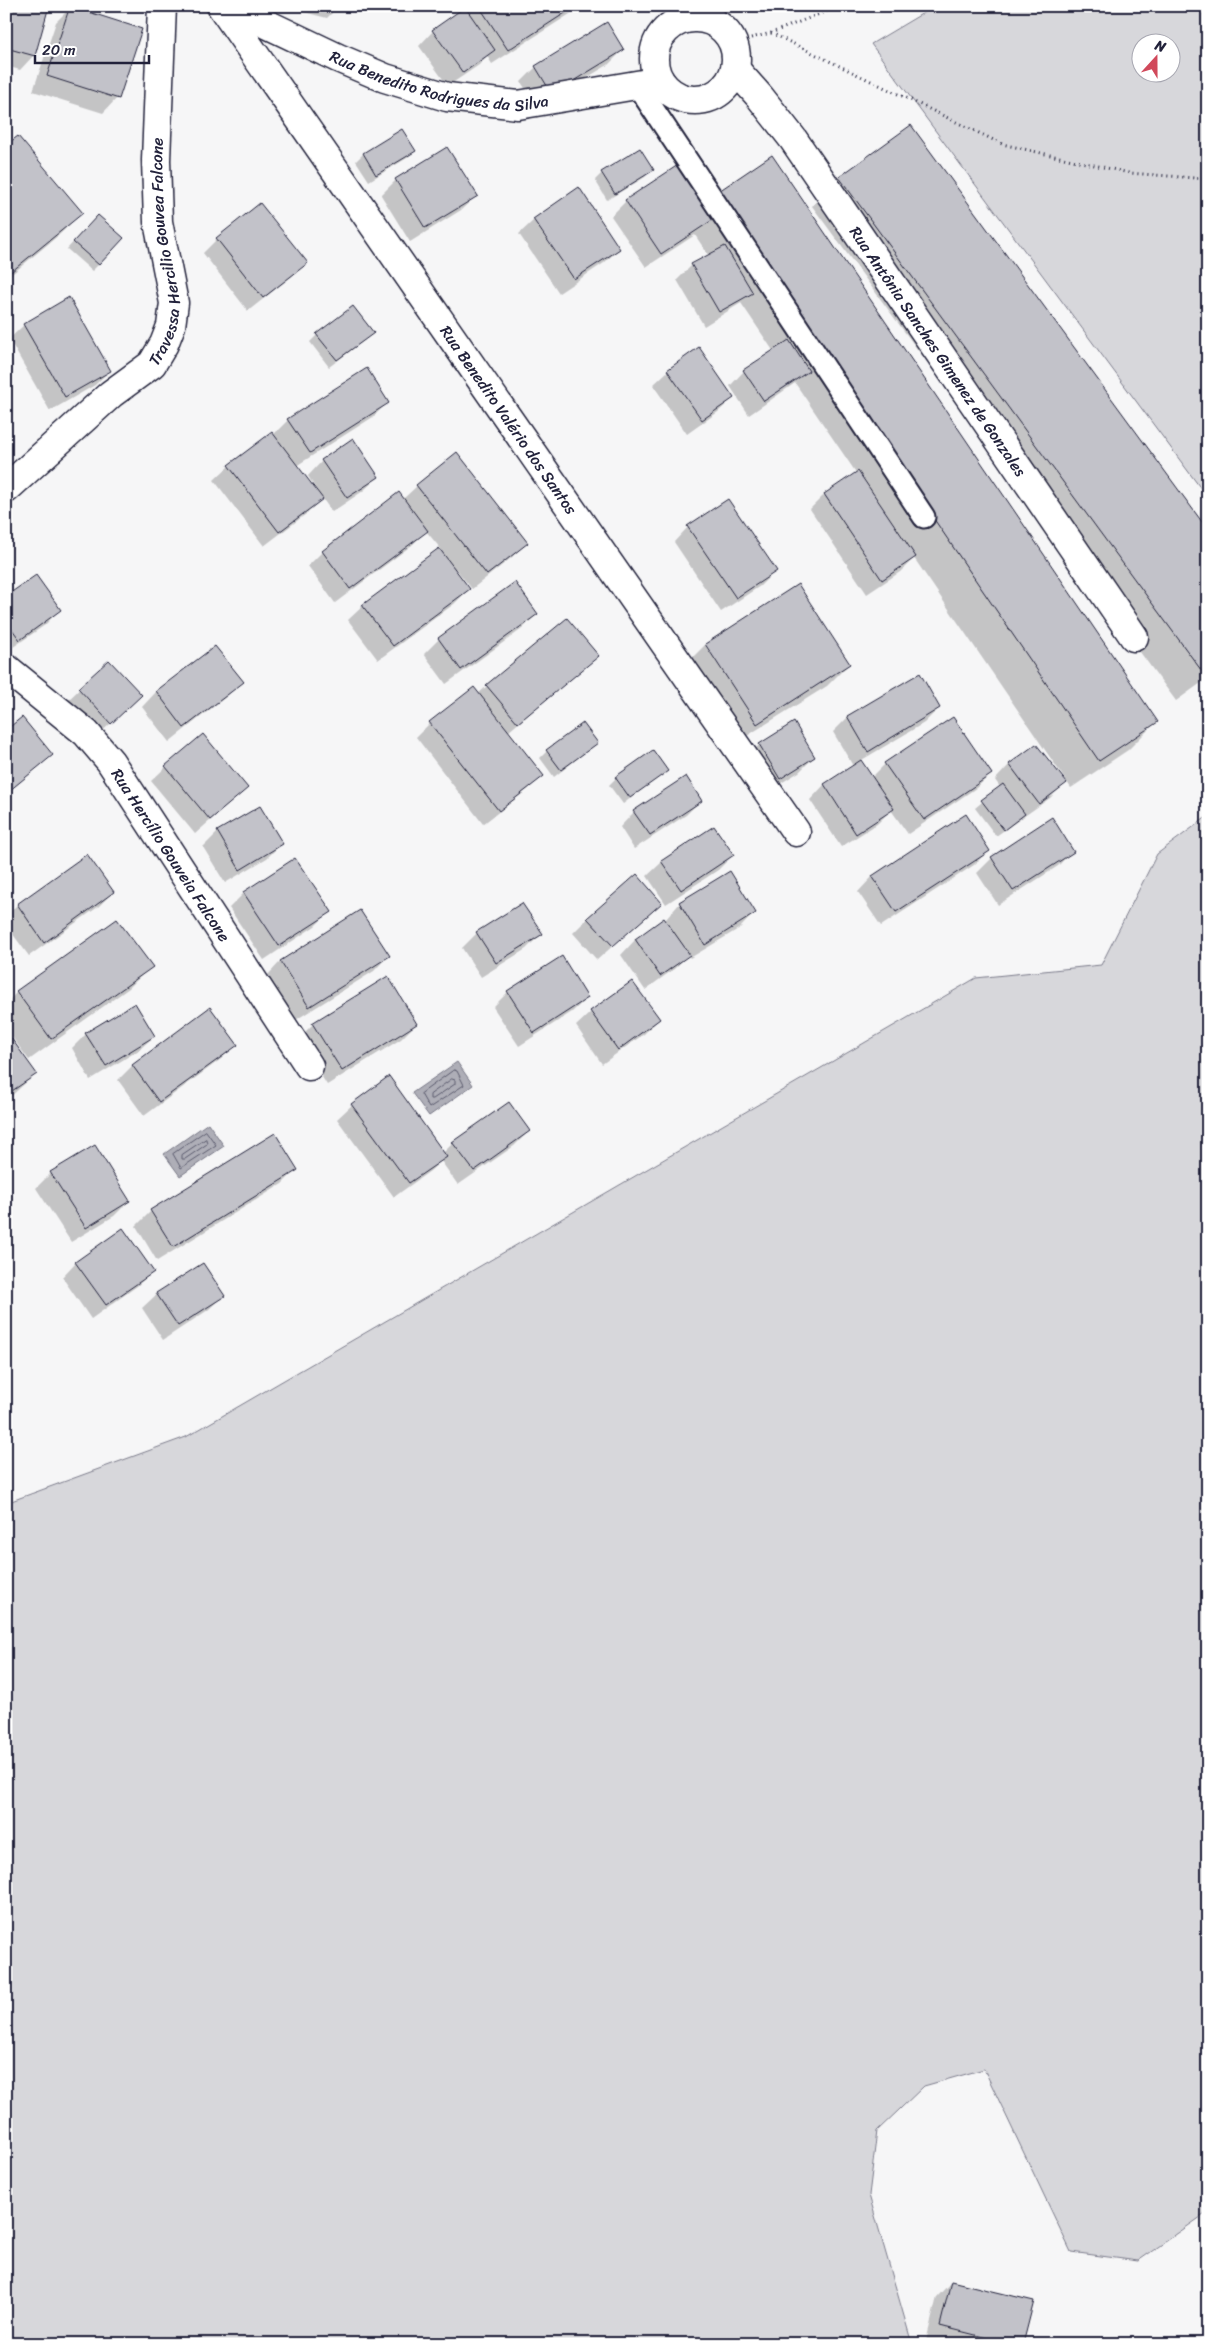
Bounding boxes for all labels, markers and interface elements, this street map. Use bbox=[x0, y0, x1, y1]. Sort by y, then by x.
scale bar bbox=[35, 32, 149, 64]
north arrow bbox=[1132, 32, 1182, 82]
text: N bbox=[1151, 33, 1170, 60]
text: 20 m bbox=[42, 37, 76, 63]
street label: Rua Benedito Rodrigues da Silva bbox=[325, 42, 551, 120]
street label: Travessa Hercilio Gouvea Falcone bbox=[140, 137, 189, 371]
street label: Rua Antônia Sanches Gimenez de Gonzales bbox=[842, 220, 1035, 483]
street label: Rua Benedito Valério dos Santos bbox=[433, 319, 586, 521]
street label: Rua Hercílio Gouveia Falcone bbox=[104, 762, 239, 948]

